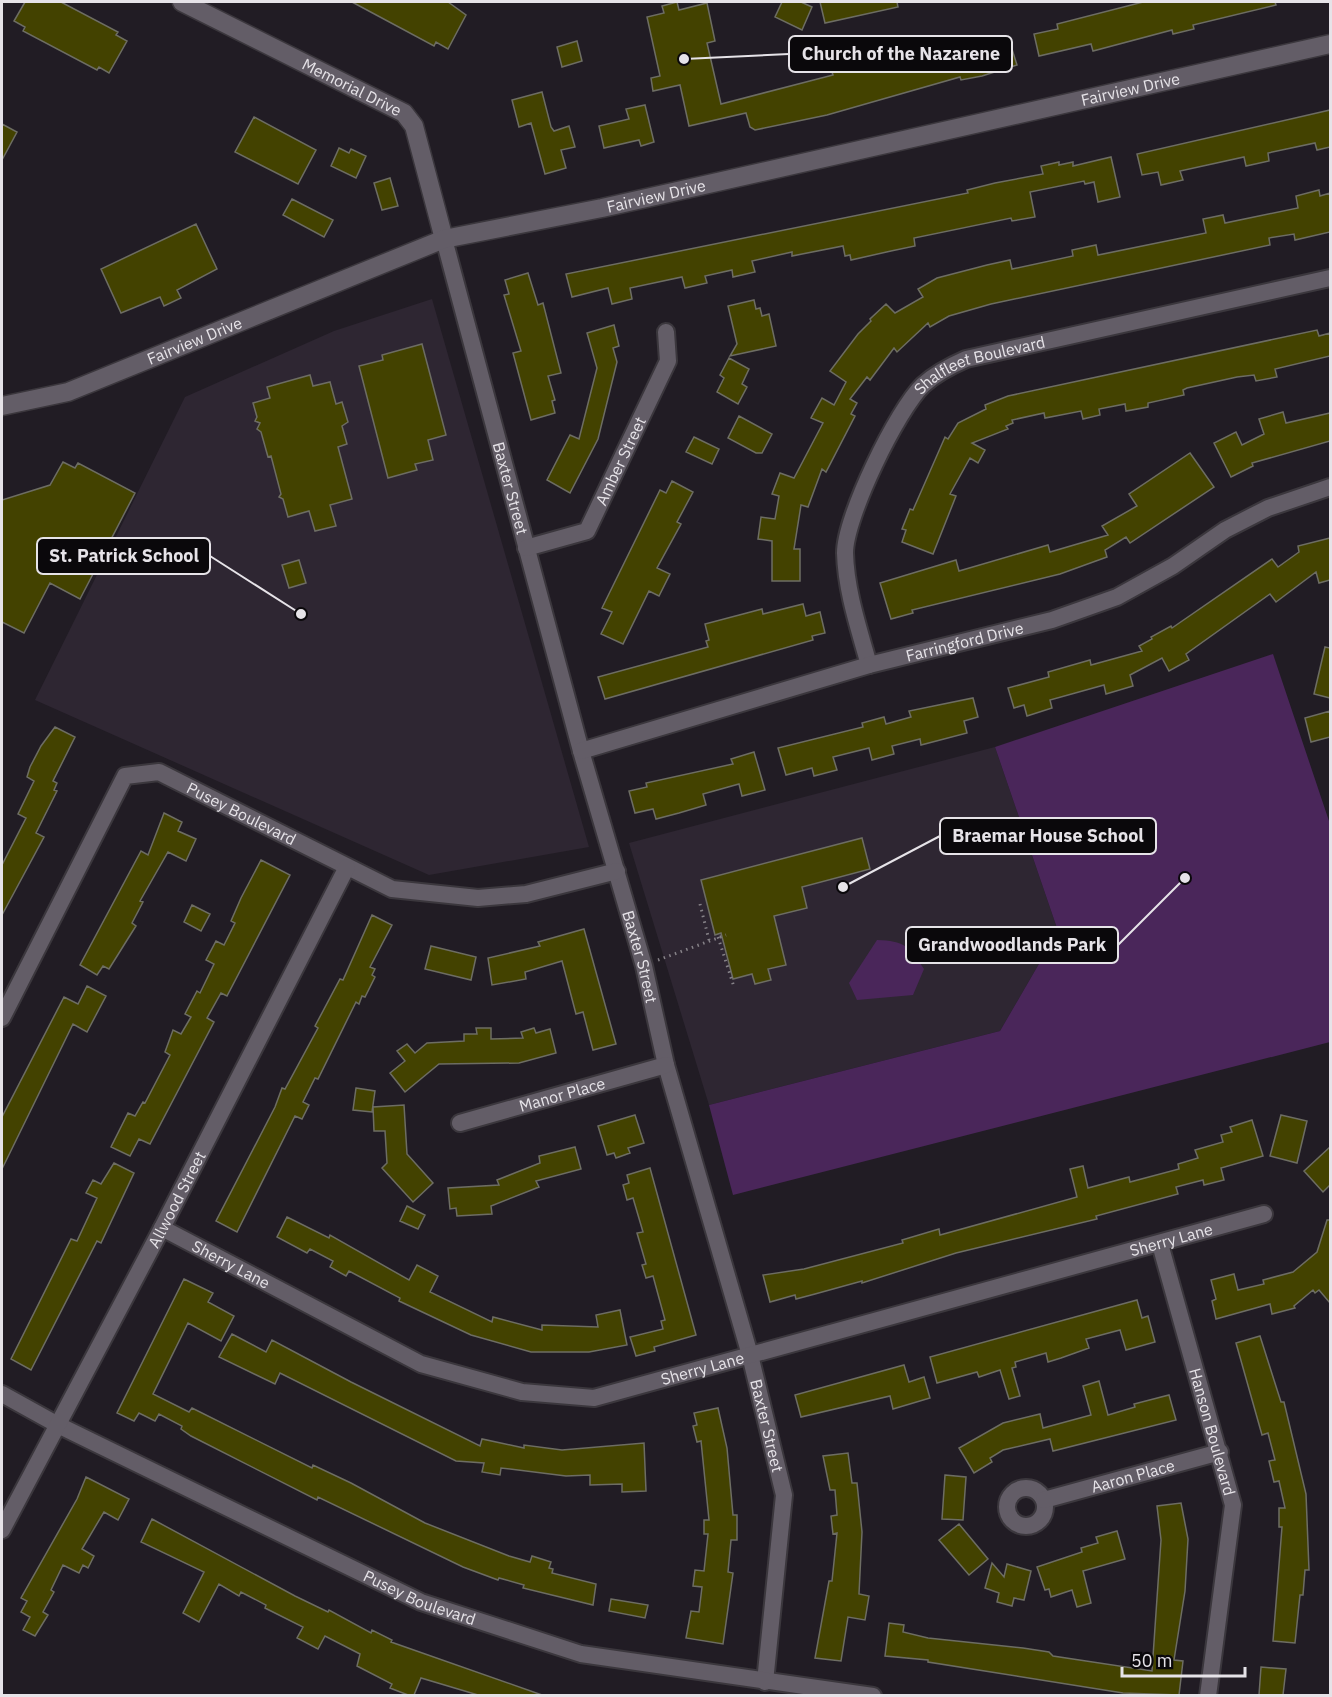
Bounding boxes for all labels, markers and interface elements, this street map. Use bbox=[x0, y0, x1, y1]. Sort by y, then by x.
callout: Church of the Nazarene bbox=[789, 36, 1012, 72]
text: Church of the Nazarene bbox=[802, 42, 1000, 65]
street label: Memorial Drive bbox=[299, 54, 405, 120]
street label: Fairview Drive bbox=[1079, 68, 1182, 110]
street label: Fairview Drive bbox=[605, 175, 708, 217]
street label: Fairview Drive bbox=[144, 312, 245, 369]
street label: Shalfleet Boulevard bbox=[909, 332, 1047, 398]
street label: Amber Street bbox=[591, 413, 650, 508]
street label: Baxter Street bbox=[489, 440, 533, 537]
callout: St. Patrick School bbox=[37, 538, 210, 574]
text: St. Patrick School bbox=[49, 544, 199, 567]
street label: Farringford Drive bbox=[904, 617, 1026, 666]
street label: Pusey Boulevard bbox=[183, 778, 300, 849]
callout: Braemar House School bbox=[940, 818, 1156, 854]
text: Braemar House School bbox=[952, 824, 1144, 847]
street label: Baxter Street bbox=[618, 908, 662, 1005]
callout: Grandwoodlands Park bbox=[906, 927, 1118, 963]
text: Grandwoodlands Park bbox=[918, 933, 1107, 956]
street label: Manor Place bbox=[517, 1073, 608, 1116]
street label: Allwood Street bbox=[143, 1148, 210, 1251]
street label: Sherry Lane bbox=[1127, 1219, 1215, 1260]
street label: Sherry Lane bbox=[189, 1236, 274, 1293]
street label: Sherry Lane bbox=[659, 1347, 746, 1389]
street label: Hanson Boulevard bbox=[1185, 1366, 1240, 1498]
street label: Baxter Street bbox=[746, 1377, 788, 1474]
street label: Aaron Place bbox=[1089, 1455, 1177, 1497]
street label: Pusey Boulevard bbox=[360, 1565, 478, 1629]
scale bar bbox=[1122, 1640, 1245, 1678]
text: 50 m bbox=[1131, 1649, 1173, 1672]

